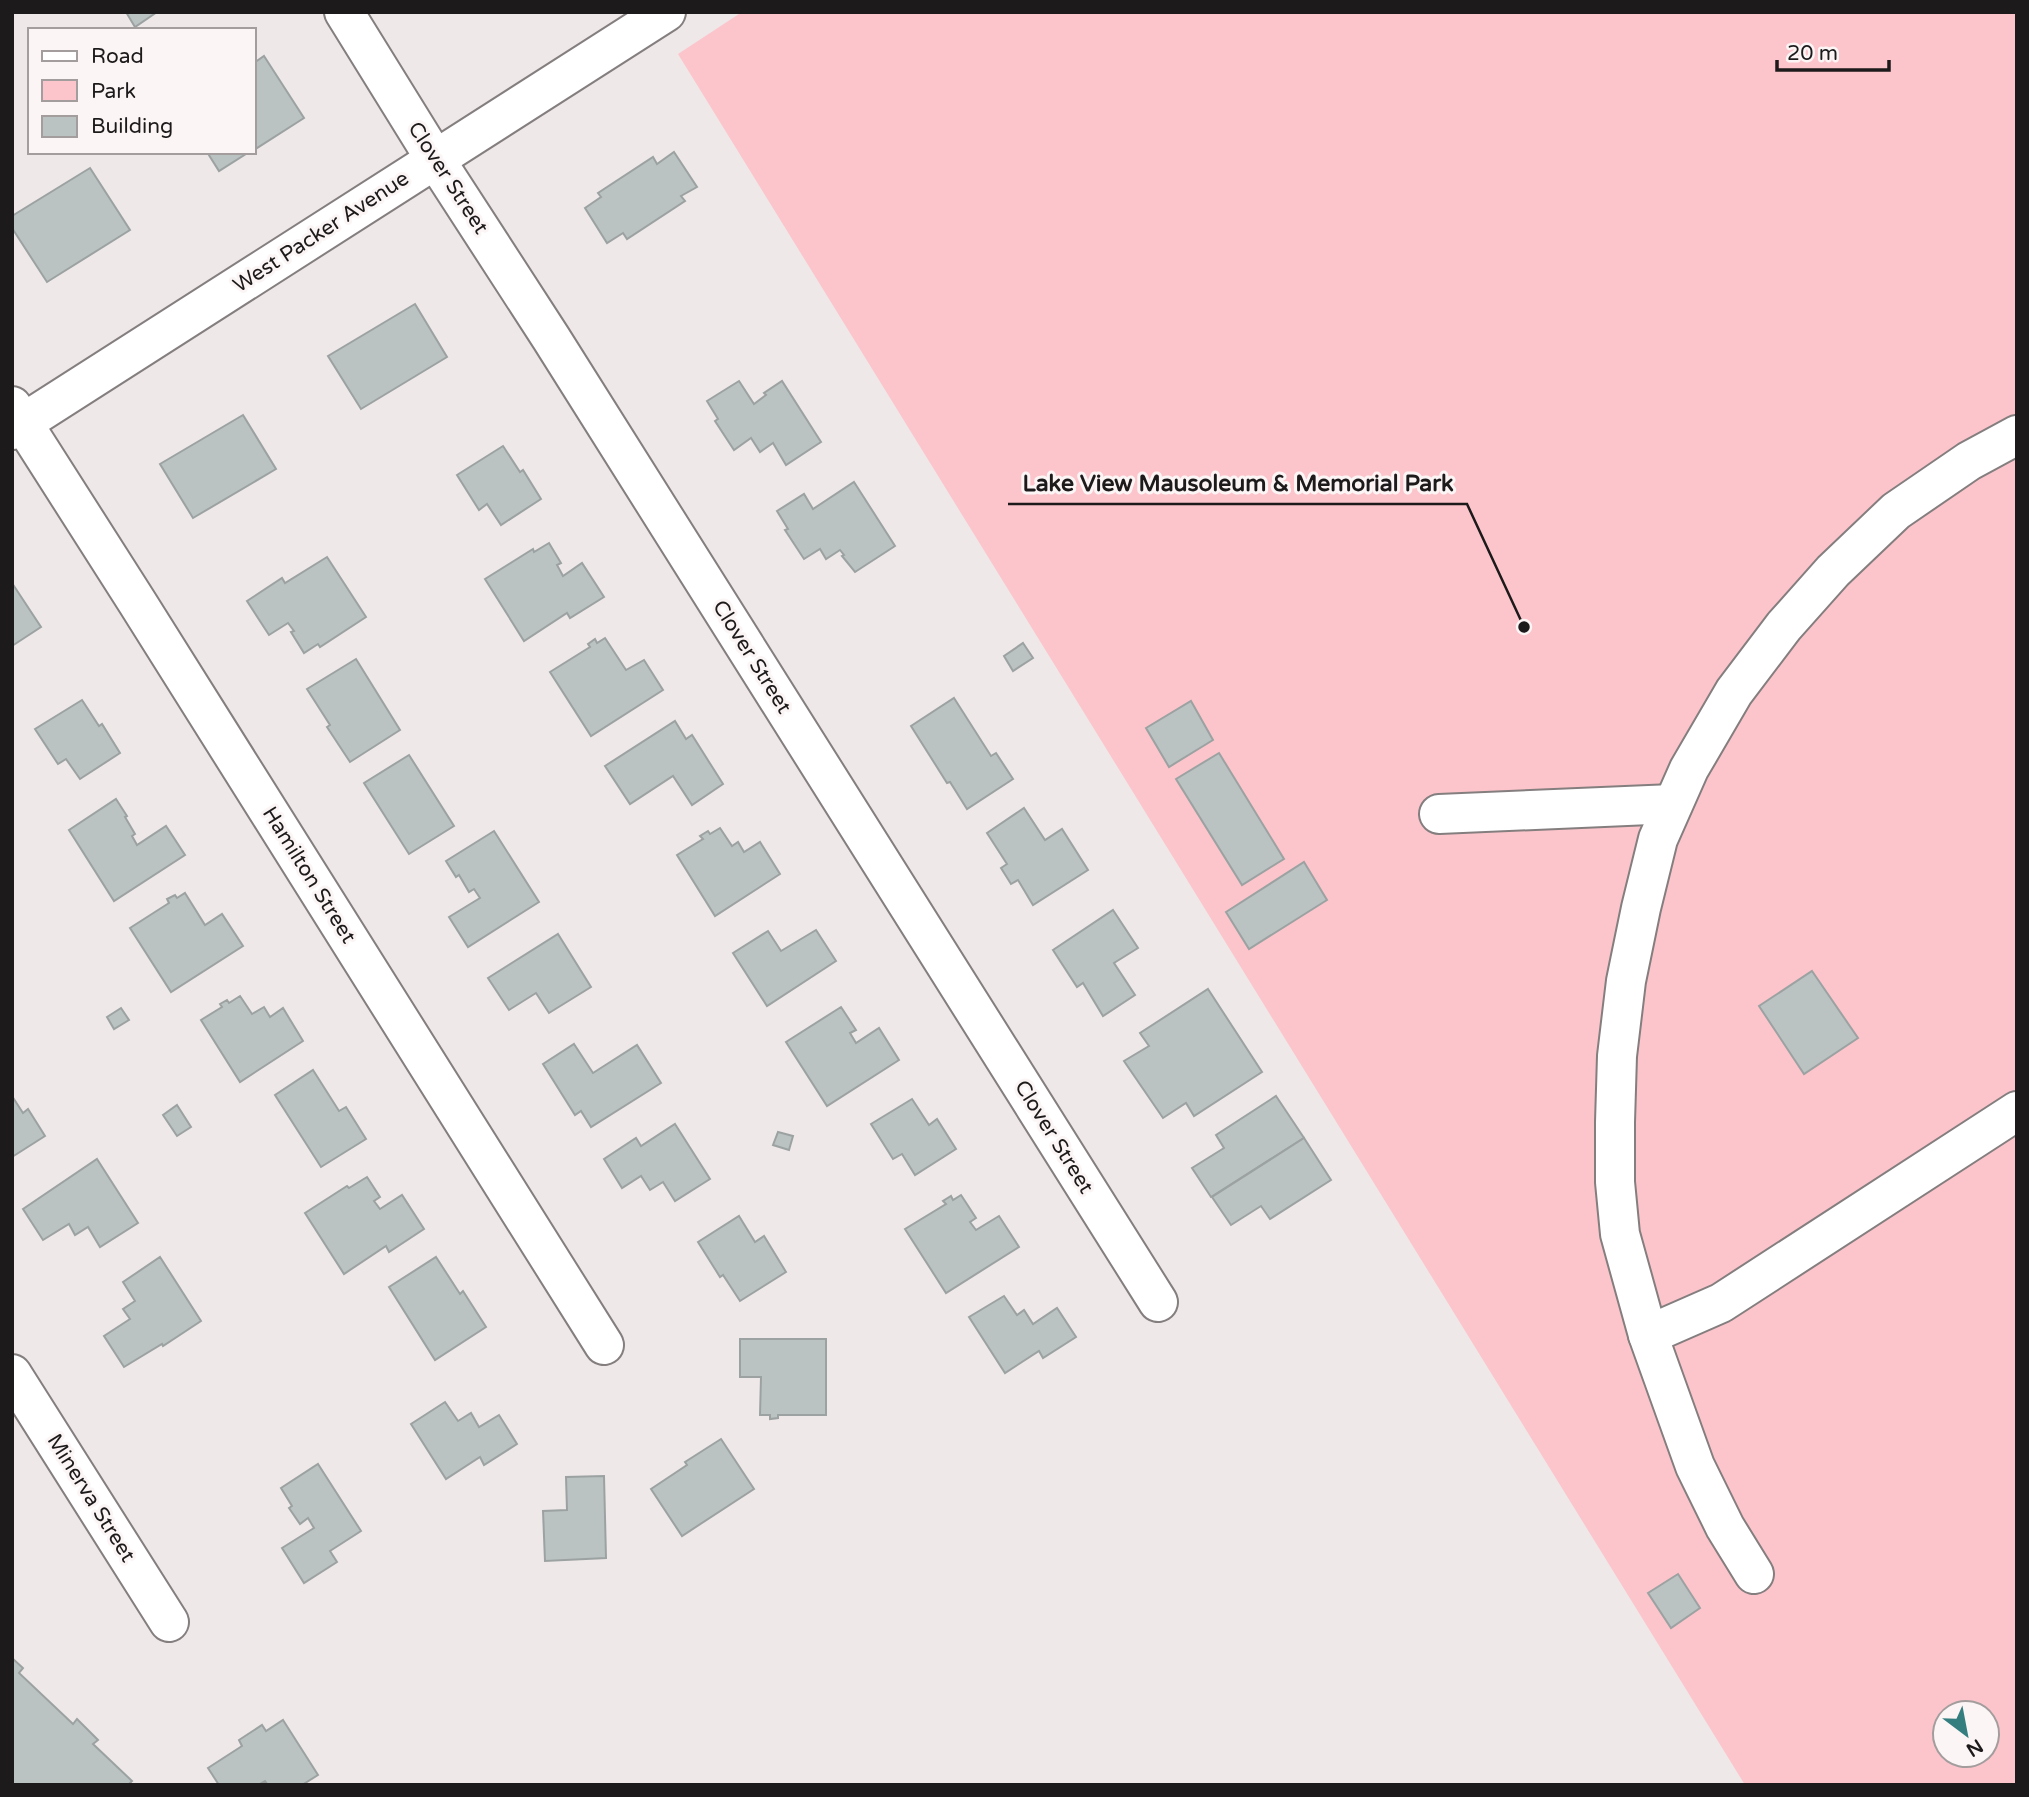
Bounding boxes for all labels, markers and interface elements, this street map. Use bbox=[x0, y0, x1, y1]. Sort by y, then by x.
legend bbox=[28, 28, 256, 154]
scale bar bbox=[1777, 28, 1889, 72]
text: 20 m bbox=[1787, 41, 1838, 66]
text: Road bbox=[91, 44, 144, 69]
text: Park bbox=[91, 79, 136, 104]
text: Building bbox=[91, 114, 173, 139]
street label: Clover Street bbox=[402, 117, 494, 239]
street label: West Packer Avenue bbox=[229, 166, 413, 298]
callout: Lake View Mausoleum & Memorial Park bbox=[1008, 460, 1467, 504]
text: Lake View Mausoleum & Memorial Park bbox=[1022, 470, 1454, 498]
street label: Clover Street bbox=[707, 596, 797, 718]
street label: Hamilton Street bbox=[257, 802, 361, 948]
street label: Clover Street bbox=[1009, 1076, 1099, 1198]
street label: Minerva Street bbox=[42, 1429, 140, 1567]
north arrow bbox=[1931, 1699, 2001, 1769]
text: N bbox=[1962, 1734, 1987, 1761]

